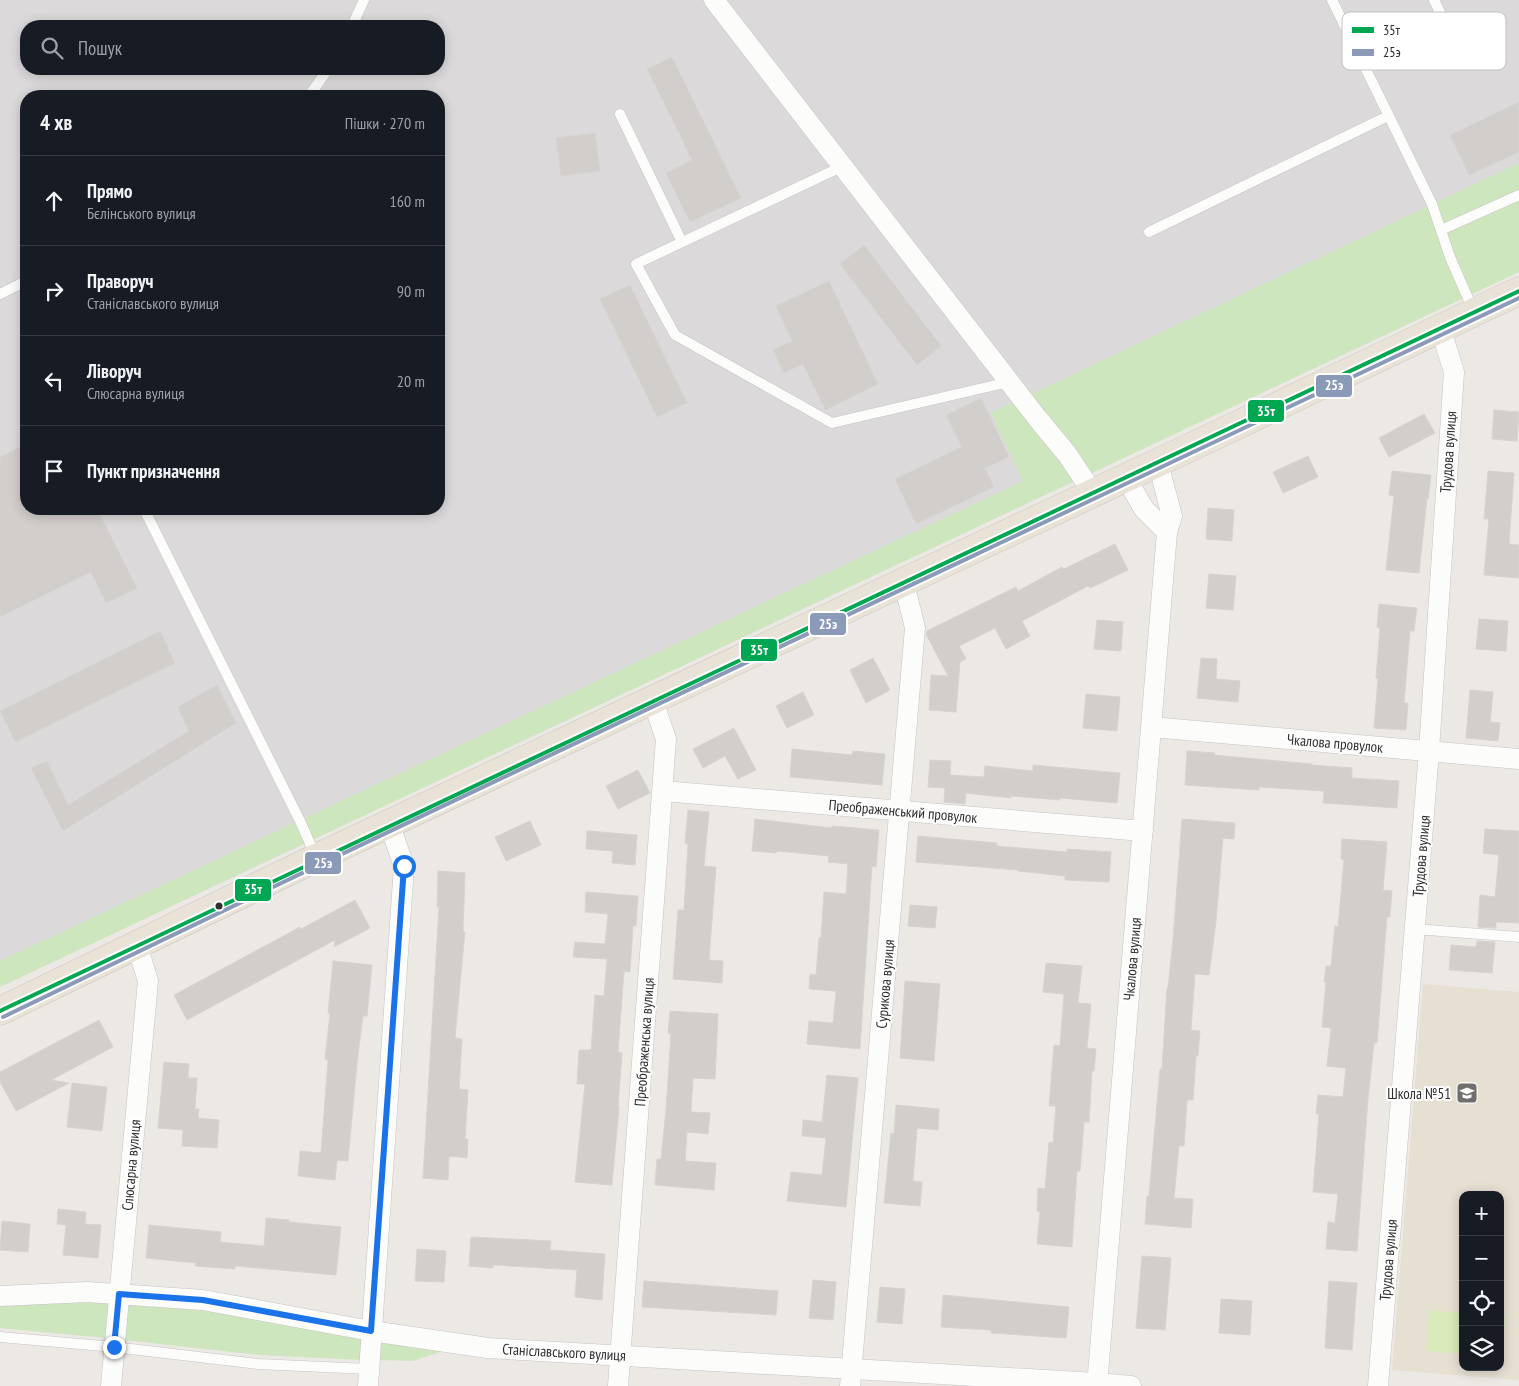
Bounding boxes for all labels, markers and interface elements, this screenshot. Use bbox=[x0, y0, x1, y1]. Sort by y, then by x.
legend bbox=[1342, 12, 1506, 70]
search box bbox=[20, 20, 445, 75]
text: 35т bbox=[1383, 21, 1401, 39]
icon: search bbox=[38, 34, 66, 62]
text: Пошук bbox=[78, 36, 122, 60]
text: 25э bbox=[1383, 43, 1401, 61]
text: 4 хв bbox=[40, 109, 72, 136]
text: Пішки · 270 m bbox=[345, 113, 425, 133]
text: Прямо bbox=[87, 179, 132, 203]
icon: ahead bbox=[40, 187, 68, 215]
text: 160 m bbox=[390, 191, 425, 211]
text: Бєлінського вулиця bbox=[87, 203, 196, 223]
text: Праворуч bbox=[87, 269, 154, 293]
icon: right bbox=[40, 277, 68, 305]
text: 90 m bbox=[397, 281, 425, 301]
text: Станіславського вулиця bbox=[87, 293, 219, 313]
text: Ліворуч bbox=[87, 359, 141, 383]
icon: left bbox=[40, 367, 68, 395]
text: 20 m bbox=[397, 371, 425, 391]
line badge: 25э bbox=[1315, 374, 1353, 398]
text: 25э bbox=[1325, 376, 1343, 394]
text: Слюсарна вулиця bbox=[87, 383, 184, 403]
line badge: 35т bbox=[1247, 399, 1285, 423]
text: 35т bbox=[1257, 402, 1275, 420]
street label: Трудова вулиця bbox=[1436, 410, 1460, 494]
icon: arrive bbox=[40, 457, 68, 485]
text: Пункт призначення bbox=[87, 459, 220, 483]
line badge: 25э bbox=[809, 612, 847, 636]
text: 25э bbox=[819, 615, 837, 633]
line badge: 35т bbox=[740, 638, 778, 662]
text: 35т bbox=[750, 641, 768, 659]
street label: Чкалова провулок bbox=[1286, 729, 1384, 757]
street label: Преображенський провулок bbox=[828, 795, 978, 827]
street label: Трудова вулиця bbox=[1408, 814, 1434, 898]
line badge: 25э bbox=[304, 851, 342, 875]
text: 25э bbox=[314, 854, 332, 872]
route start bbox=[393, 855, 416, 878]
line badge: 35т bbox=[234, 878, 272, 902]
text: 35т bbox=[244, 880, 262, 898]
unlabelled marker bbox=[214, 901, 224, 911]
street label: Чкалова вулиця bbox=[1119, 916, 1145, 1001]
street label: Сурикова вулиця bbox=[872, 938, 898, 1029]
street label: Преображенська вулиця bbox=[630, 977, 658, 1107]
school or university icon: Школа №51 bbox=[1455, 1081, 1479, 1105]
place label: Школа №51 bbox=[1387, 1084, 1451, 1103]
street label: Слюсарна вулиця bbox=[118, 1118, 144, 1211]
map controls bbox=[1459, 1191, 1504, 1371]
button: + bbox=[1459, 1191, 1504, 1236]
street label: Трудова вулиця bbox=[1375, 1218, 1401, 1302]
button: − bbox=[1459, 1236, 1504, 1281]
button: locate bbox=[1459, 1281, 1504, 1326]
button: layers bbox=[1459, 1326, 1504, 1371]
route end bbox=[103, 1336, 126, 1359]
street label: Станіславського вулиця bbox=[502, 1339, 626, 1365]

